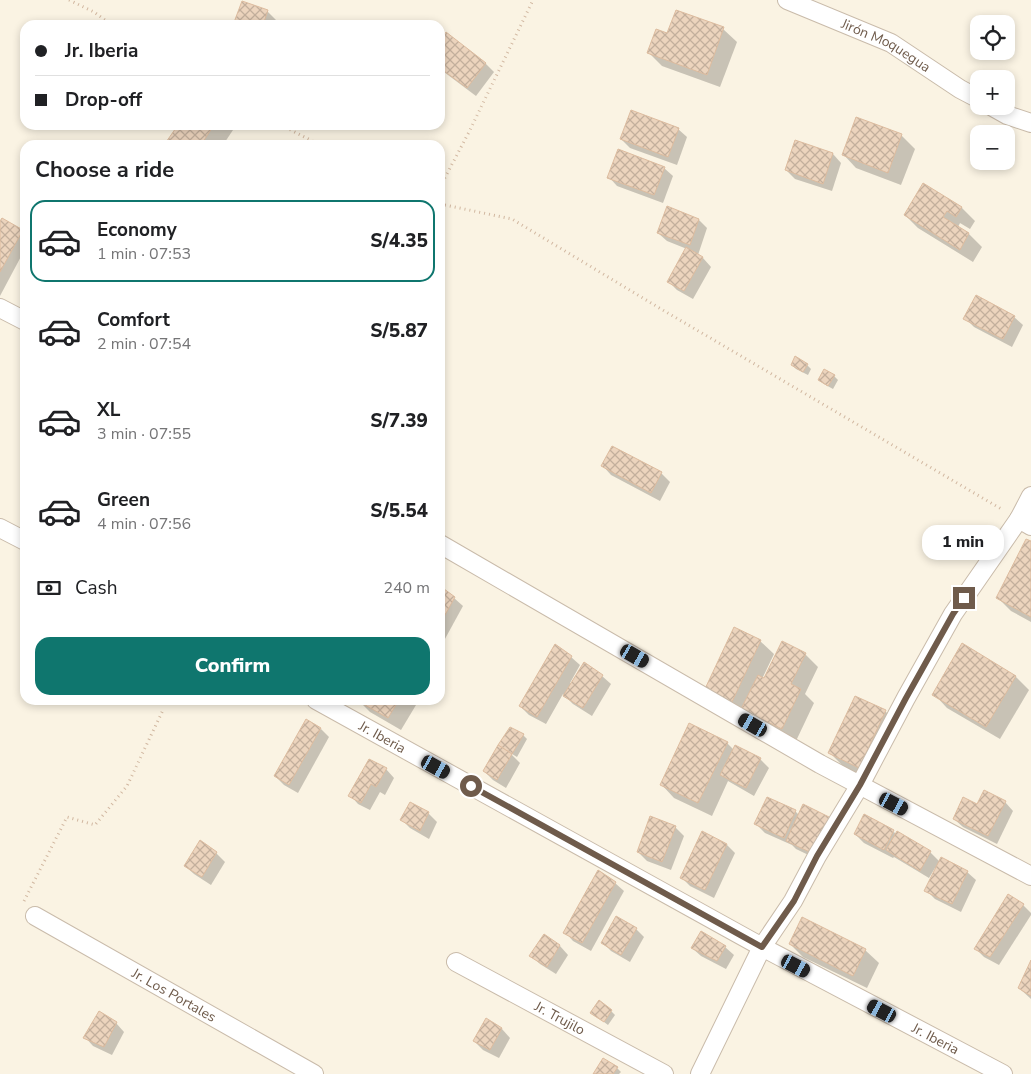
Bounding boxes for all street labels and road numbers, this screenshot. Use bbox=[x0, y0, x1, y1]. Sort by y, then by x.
street label: Jirón Moquegua bbox=[837, 14, 934, 77]
street label: Jr. Iberia bbox=[354, 716, 409, 758]
street label: Jr. Los Portales bbox=[127, 963, 220, 1027]
street label: Jr. Trujilo bbox=[530, 997, 588, 1040]
street label: Jr. Iberia bbox=[907, 1018, 962, 1059]

